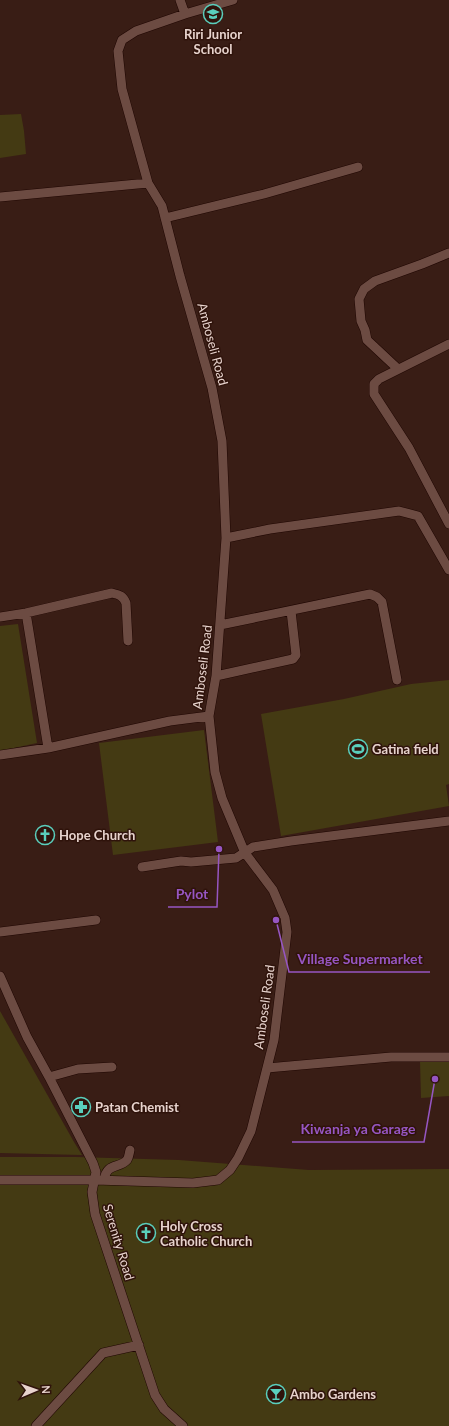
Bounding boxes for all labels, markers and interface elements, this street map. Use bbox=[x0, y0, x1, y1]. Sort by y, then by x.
school or university icon: Riri Junior School bbox=[202, 3, 224, 25]
place label: Riri Junior School bbox=[184, 26, 242, 57]
street label: Amboseli Road bbox=[194, 301, 232, 387]
street label: Amboseli Road bbox=[189, 624, 215, 710]
sports icon: Gatina field bbox=[347, 738, 369, 760]
place label: Gatina field bbox=[372, 741, 439, 757]
church icon: Hope Church bbox=[34, 824, 56, 846]
place label: Hope Church bbox=[59, 827, 135, 843]
callout: Pylot bbox=[168, 881, 217, 907]
text: Pylot bbox=[176, 885, 209, 902]
callout: Village Supermarket bbox=[289, 946, 430, 972]
text: Village Supermarket bbox=[296, 950, 423, 967]
street label: Amboseli Road bbox=[250, 964, 278, 1050]
pharmacy icon: Patan Chemist bbox=[70, 1096, 92, 1118]
place label: Patan Chemist bbox=[95, 1099, 179, 1115]
callout: Kiwanja ya Garage bbox=[292, 1116, 424, 1142]
text: Kiwanja ya Garage bbox=[301, 1120, 416, 1137]
street label: Serenity Road bbox=[100, 1202, 138, 1282]
place label: Holy Cross Catholic Church bbox=[160, 1218, 252, 1249]
church icon: Holy Cross Catholic Church bbox=[135, 1222, 157, 1244]
north arrow bbox=[16, 1370, 56, 1410]
bar icon: Ambo Gardens bbox=[265, 1383, 287, 1405]
text: N bbox=[40, 1385, 53, 1394]
place label: Ambo Gardens bbox=[289, 1386, 376, 1402]

